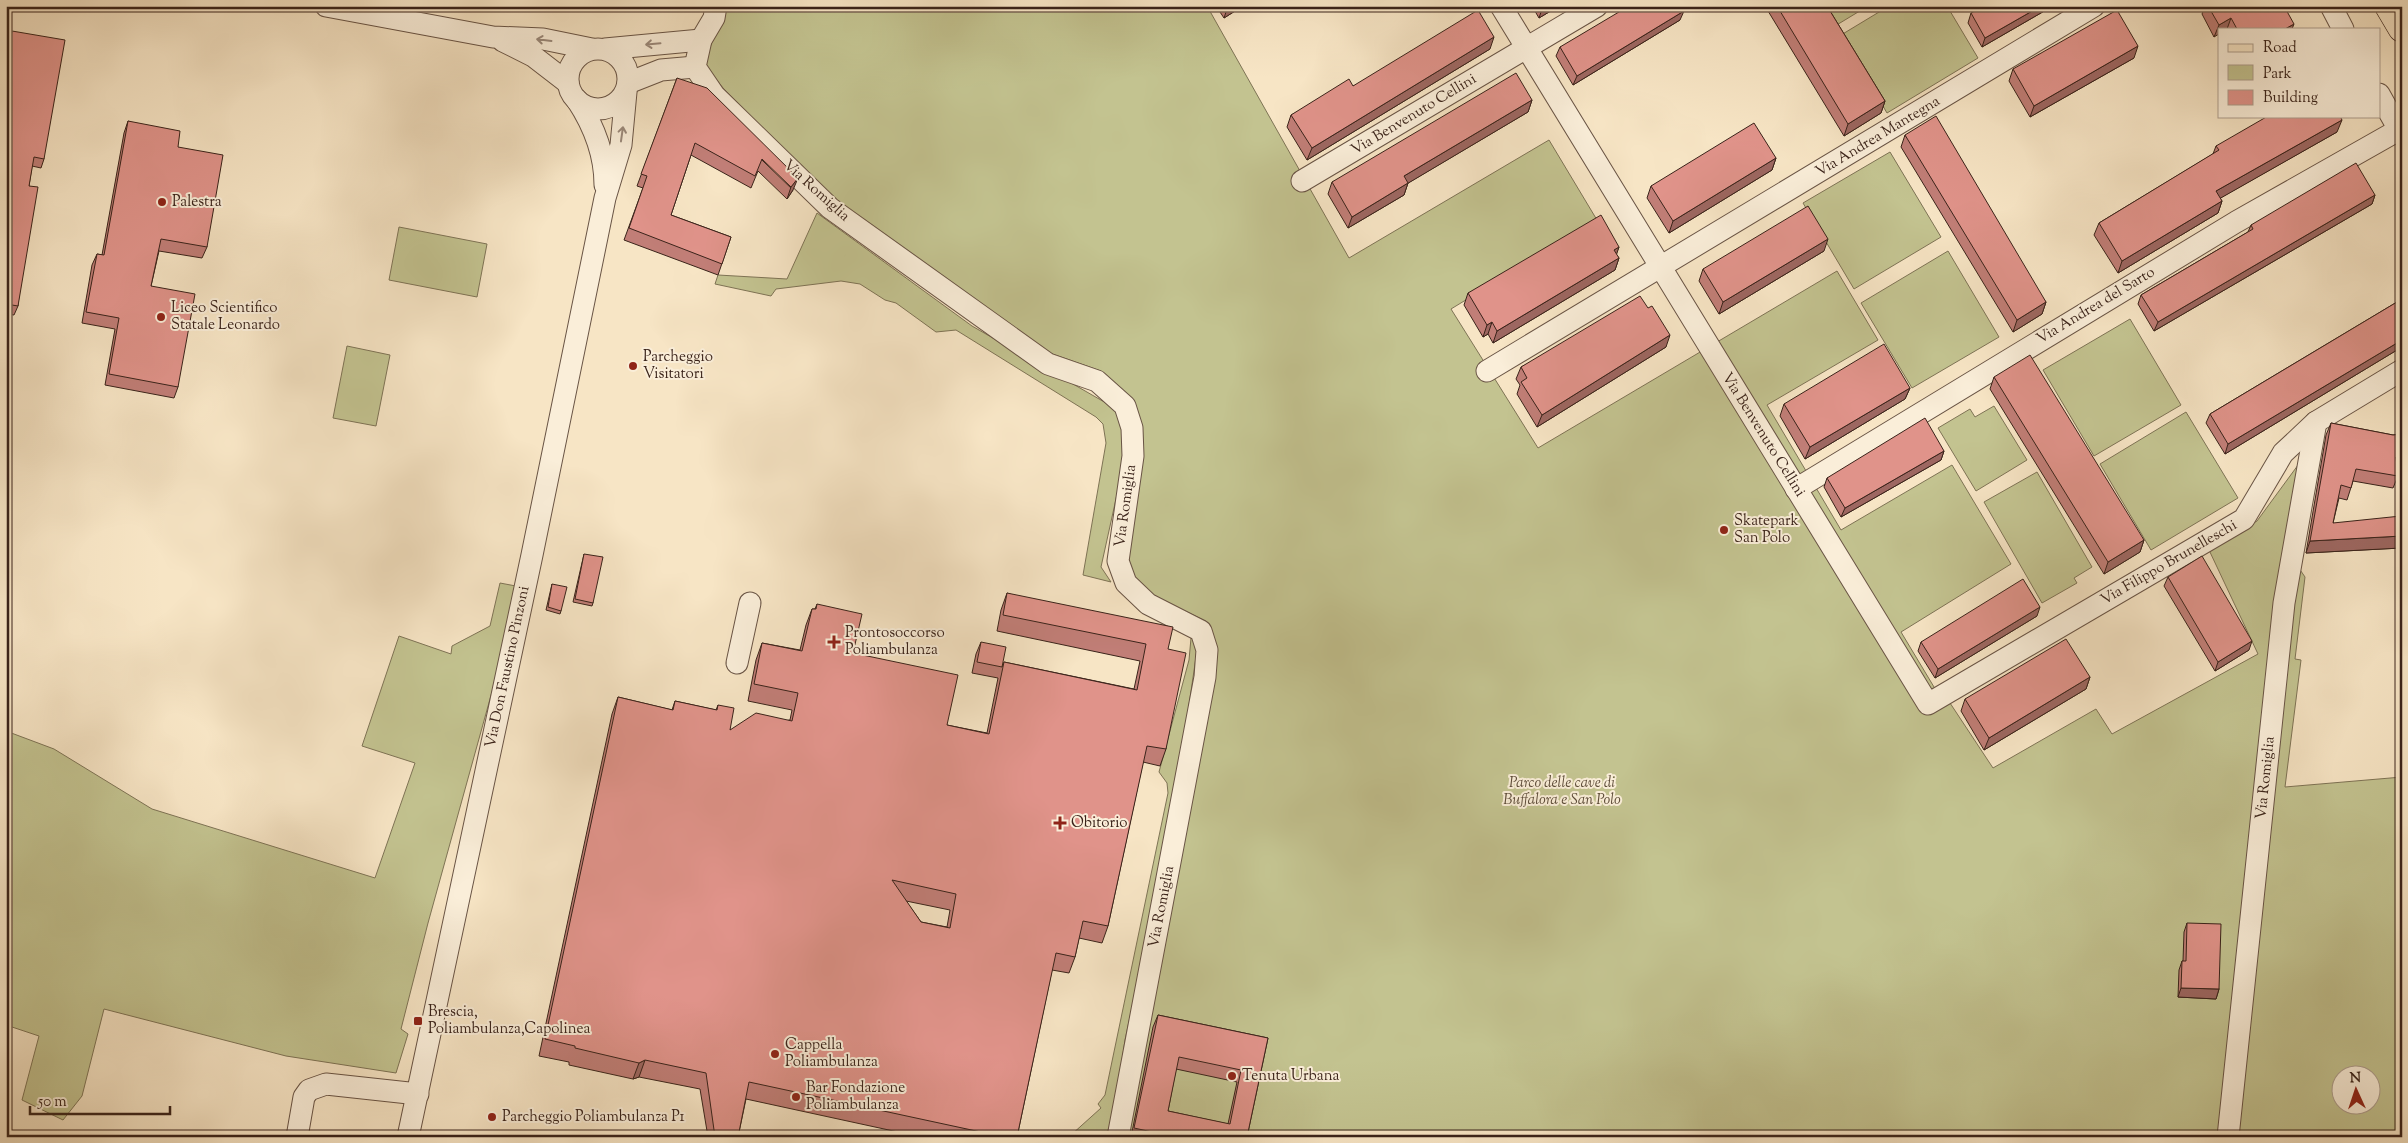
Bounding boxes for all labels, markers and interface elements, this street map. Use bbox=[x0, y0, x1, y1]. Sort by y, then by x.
legend bbox=[2218, 28, 2380, 118]
one-way arrow bbox=[537, 35, 553, 45]
text: Road bbox=[2263, 38, 2297, 59]
one-way arrow bbox=[645, 39, 661, 49]
text: Park bbox=[2263, 64, 2292, 85]
street label: Via Benvenuto Cellini bbox=[1347, 69, 1481, 161]
text: Building bbox=[2263, 88, 2318, 109]
street label: Via Andrea Mantegna bbox=[1812, 91, 1944, 183]
one-way arrow bbox=[617, 126, 627, 142]
street label: Via Romiglia bbox=[778, 155, 854, 227]
place label: Palestra bbox=[172, 192, 222, 213]
marker: Palestra bbox=[156, 196, 168, 208]
street label: Via Andrea del Sarto bbox=[2033, 262, 2159, 350]
place label: Liceo Scientifico Statale Leonardo bbox=[171, 298, 280, 336]
marker: Liceo Scientifico Statale Leonardo bbox=[155, 311, 167, 323]
place label: Parcheggio Visitatori bbox=[643, 347, 713, 385]
marker: Parcheggio Visitatori bbox=[627, 360, 639, 372]
street label: Via Benvenuto Cellini bbox=[1716, 369, 1810, 501]
street label: Via Romiglia bbox=[1110, 463, 1142, 549]
place label: Skatepark San Polo bbox=[1734, 511, 1799, 549]
street label: Via Filippo Brunelleschi bbox=[2097, 515, 2241, 611]
marker: Skatepark San Polo bbox=[1718, 524, 1730, 536]
street label: Via Don Faustino Pinzoni bbox=[481, 584, 535, 750]
place label: Prontosoccorso Poliambulanza bbox=[845, 623, 945, 661]
marker: Prontosoccorso Poliambulanza bbox=[827, 635, 841, 649]
street label: Via Romiglia bbox=[2251, 735, 2281, 821]
park label: Parco delle cave di Buffalora e San Polo bbox=[1503, 773, 1621, 811]
place label: Obitorio bbox=[1071, 813, 1128, 834]
marker: Obitorio bbox=[1053, 816, 1067, 830]
street label: Via Romiglia bbox=[1144, 864, 1180, 950]
place label: Brescia, Poliambulanza,Capolinea bbox=[428, 1002, 591, 1040]
marker: Brescia, Poliambulanza,Capolinea bbox=[412, 1015, 424, 1027]
place label: Cappella Poliambulanza bbox=[785, 1035, 878, 1073]
marker: Cappella Poliambulanza bbox=[769, 1048, 781, 1060]
place label: Tenuta Urbana bbox=[1242, 1066, 1339, 1087]
north arrow bbox=[2330, 1066, 2380, 1116]
text: N bbox=[2349, 1069, 2362, 1089]
marker: Tenuta Urbana bbox=[1226, 1070, 1238, 1082]
place label: Bar Fondazione Poliambulanza bbox=[806, 1078, 905, 1116]
scale bar bbox=[30, 1083, 170, 1115]
marker: Bar Fondazione Poliambulanza bbox=[790, 1091, 802, 1103]
text: 50 m bbox=[37, 1092, 67, 1113]
place label: Parcheggio Poliambulanza P1 bbox=[502, 1107, 685, 1128]
marker: Parcheggio Poliambulanza P1 bbox=[486, 1111, 498, 1123]

